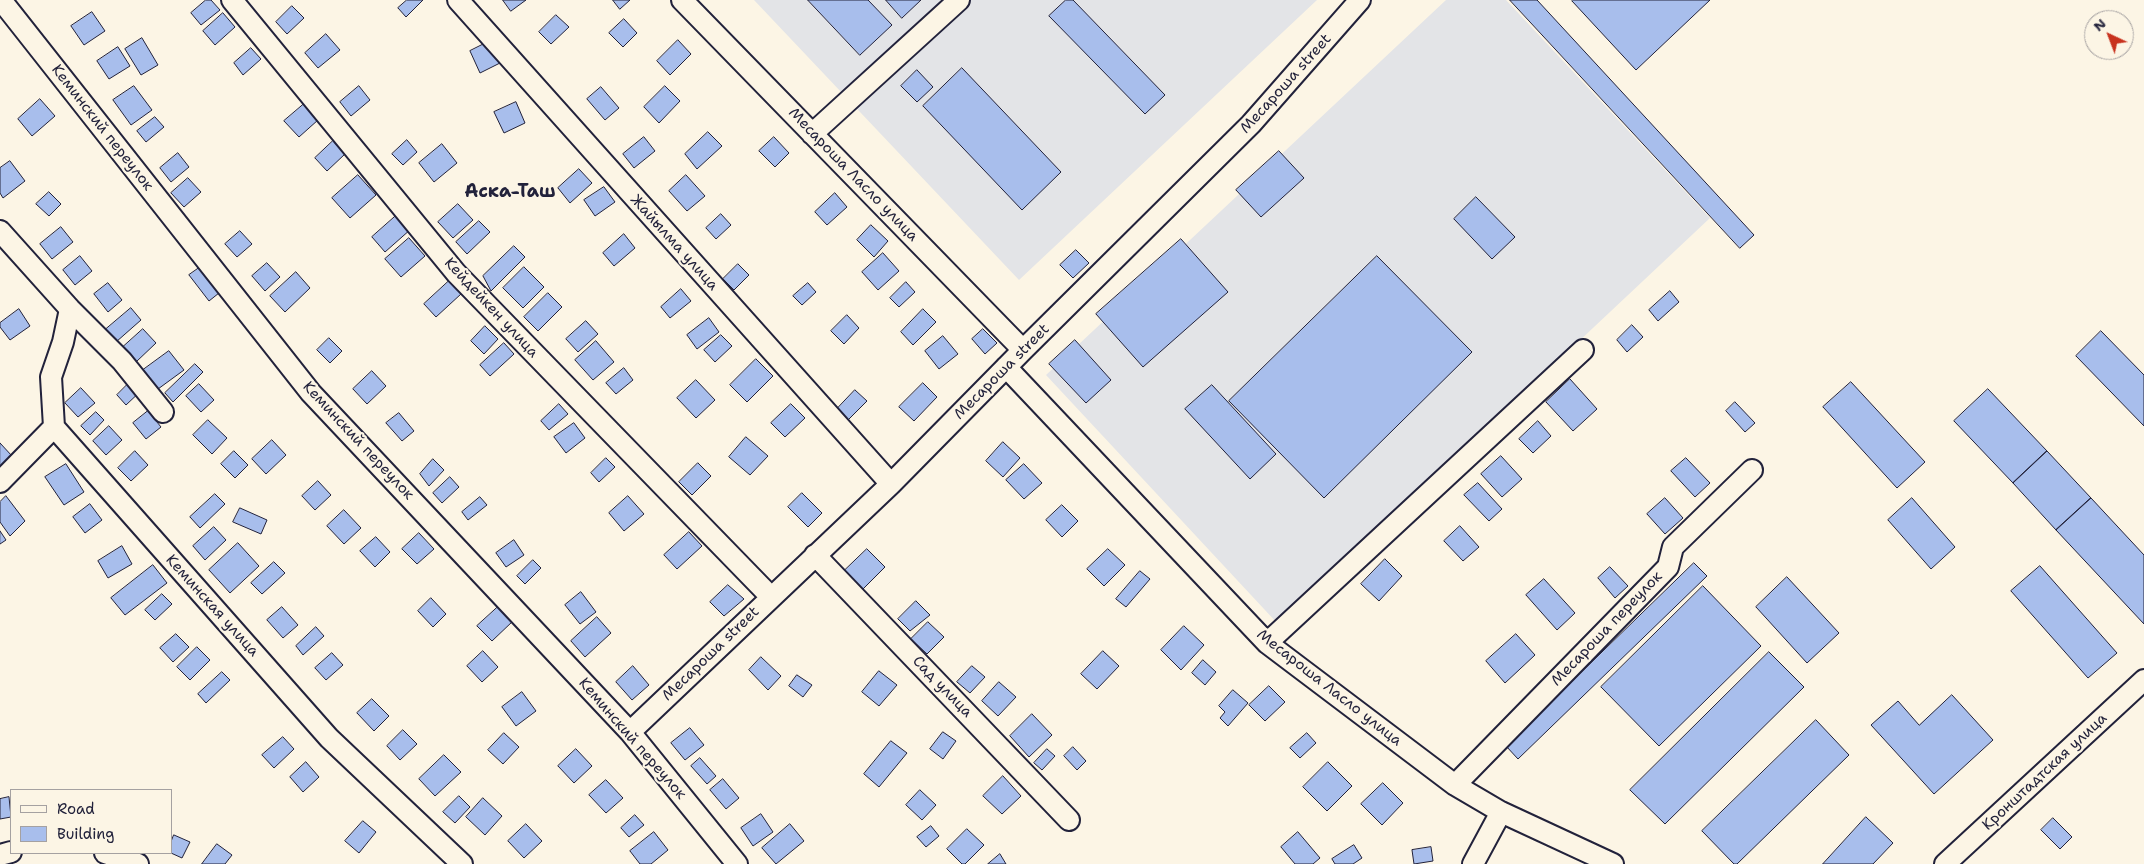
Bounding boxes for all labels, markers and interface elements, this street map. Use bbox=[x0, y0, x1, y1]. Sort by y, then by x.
north arrow bbox=[2084, 10, 2134, 60]
text: N bbox=[2089, 14, 2110, 35]
street label: Месароша street bbox=[1237, 31, 1335, 137]
street label: Кеминский переулок bbox=[47, 61, 157, 195]
street label: Месароша Ласло улица bbox=[784, 104, 922, 246]
district label: Аска-Таш bbox=[464, 181, 556, 203]
street label: Жайылма улица bbox=[626, 191, 722, 295]
street label: Кейдейкен улица bbox=[440, 254, 542, 362]
street label: Месароша street bbox=[951, 321, 1053, 423]
street label: Кеминский переулок bbox=[299, 378, 417, 504]
street label: Кеминская улица bbox=[162, 551, 262, 661]
street label: Месароша переулок bbox=[1548, 568, 1666, 690]
street label: Месароша street bbox=[659, 603, 763, 705]
street label: Месароша Ласло улица bbox=[1253, 626, 1405, 750]
street label: Сад улица bbox=[908, 653, 976, 721]
street label: Кеминский переулок bbox=[574, 675, 690, 803]
street label: Кронштадтская улица bbox=[1979, 710, 2111, 834]
legend bbox=[10, 789, 172, 854]
text: Road bbox=[57, 799, 95, 819]
text: Building bbox=[57, 824, 114, 844]

